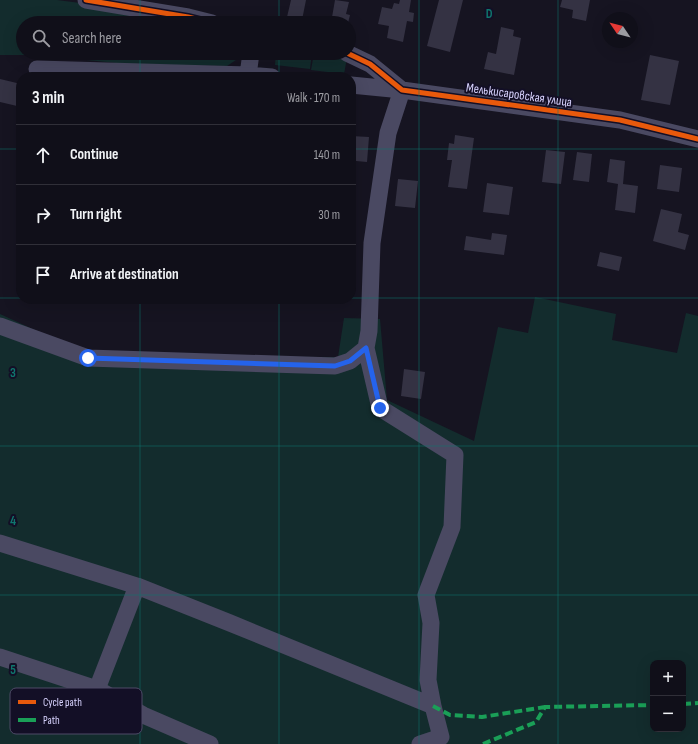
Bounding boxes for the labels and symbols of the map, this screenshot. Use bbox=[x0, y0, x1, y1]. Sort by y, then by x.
text: D bbox=[486, 6, 493, 22]
north arrow bbox=[602, 12, 638, 48]
street label: Мелькисаровская улица bbox=[465, 80, 573, 110]
route start bbox=[79, 349, 97, 367]
text: 3 bbox=[10, 365, 16, 381]
route end bbox=[371, 399, 389, 417]
text: 4 bbox=[10, 513, 16, 529]
text: 5 bbox=[10, 662, 16, 678]
legend bbox=[10, 688, 142, 734]
text: Cycle path bbox=[43, 696, 82, 709]
text: Path bbox=[43, 714, 60, 727]

